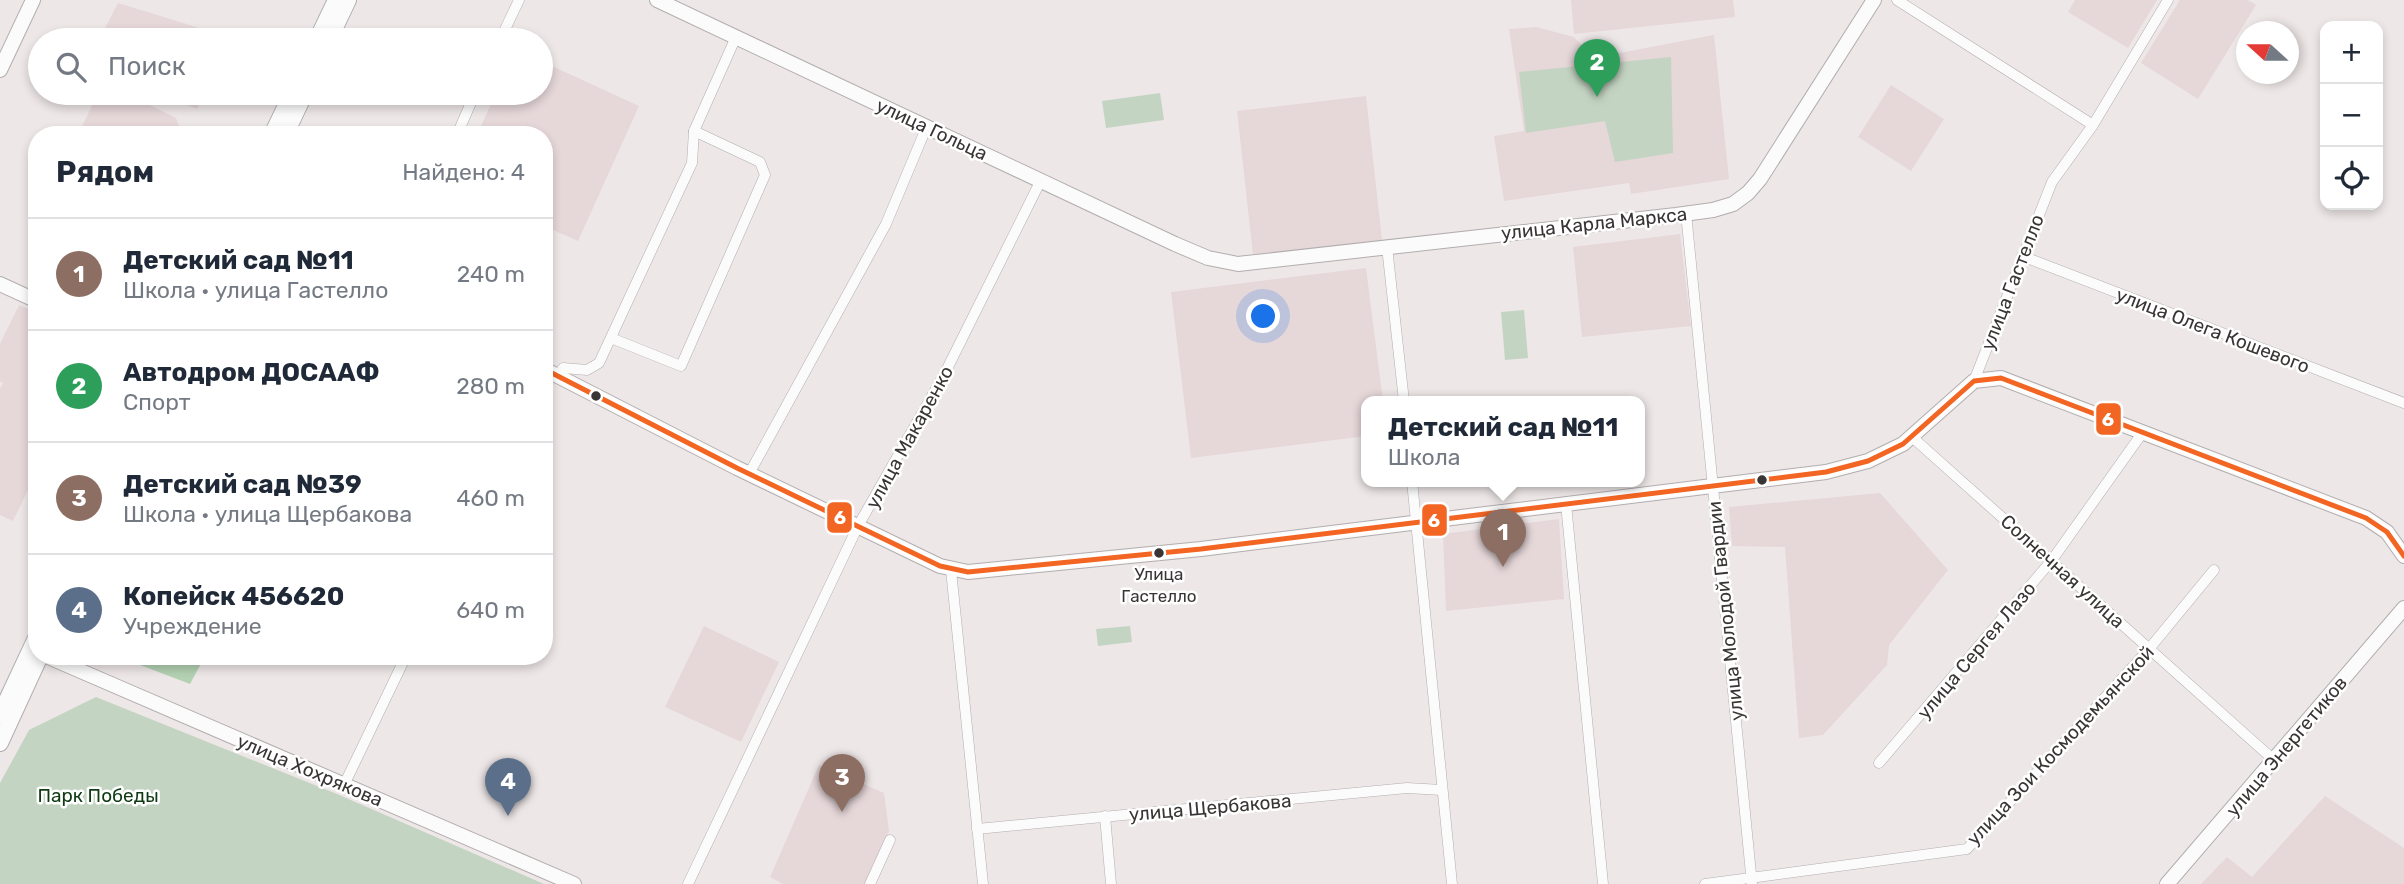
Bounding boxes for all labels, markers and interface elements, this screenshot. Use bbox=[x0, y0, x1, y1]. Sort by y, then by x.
north arrow bbox=[2236, 21, 2299, 84]
map controls bbox=[2320, 21, 2383, 210]
button: + bbox=[2320, 21, 2383, 84]
search box bbox=[28, 28, 553, 105]
pin: 2 bbox=[1574, 39, 1620, 97]
icon: search bbox=[52, 48, 90, 86]
text: Поиск bbox=[108, 51, 186, 82]
button: − bbox=[2320, 84, 2383, 147]
street label: улица Гольца bbox=[872, 94, 991, 165]
button: locate bbox=[2320, 147, 2383, 210]
text: Рядом bbox=[56, 154, 154, 190]
text: Найдено: 4 bbox=[402, 158, 525, 186]
street label: улица Карла Маркса bbox=[1500, 202, 1688, 245]
street label: улица Гастелло bbox=[1976, 211, 2049, 353]
text: Детский сад №11 bbox=[123, 245, 354, 276]
text: 1 bbox=[73, 260, 85, 288]
text: 240 m bbox=[457, 260, 525, 288]
text: Школа · улица Гастелло bbox=[123, 276, 388, 304]
street label: улица Олега Кошевого bbox=[2113, 283, 2313, 378]
your location bbox=[1246, 299, 1280, 333]
text: Автодром ДОСААФ bbox=[123, 357, 380, 388]
street label: улица Макаренко bbox=[861, 362, 958, 513]
text: 2 bbox=[72, 372, 86, 400]
text: 280 m bbox=[456, 372, 525, 400]
text: Спорт bbox=[123, 388, 191, 416]
unlabelled marker bbox=[589, 389, 603, 403]
popup bbox=[1361, 396, 1645, 487]
line badge: 6 bbox=[2095, 402, 2122, 436]
text: 6 bbox=[2102, 408, 2114, 431]
text: Детский сад №11 bbox=[1388, 412, 1618, 443]
text: Школа bbox=[1388, 443, 1460, 471]
text: Детский сад №39 bbox=[123, 469, 362, 500]
unlabelled marker bbox=[1755, 473, 1769, 487]
text: 3 bbox=[71, 484, 87, 512]
text: 460 m bbox=[456, 484, 525, 512]
text: Школа · улица Щербакова bbox=[123, 500, 412, 528]
street label: улица Молодой Гвардии bbox=[1703, 500, 1748, 722]
line badge: 6 bbox=[826, 501, 853, 534]
line badge: 6 bbox=[1421, 503, 1448, 537]
text: 6 bbox=[834, 506, 846, 529]
text: 6 bbox=[1428, 509, 1440, 532]
pin: 1 bbox=[1480, 509, 1526, 567]
street label: Солнечная улица bbox=[1996, 510, 2129, 633]
marker: Улица Гастелло bbox=[1152, 546, 1166, 560]
place label: Улица Гастелло bbox=[1121, 564, 1197, 606]
street label: улица Сергея Лазо bbox=[1912, 577, 2040, 724]
text: Копейск 456620 bbox=[123, 581, 344, 612]
text: 4 bbox=[71, 596, 87, 624]
text: 640 m bbox=[456, 596, 525, 624]
text: Учреждение bbox=[123, 612, 262, 640]
street label: улица Зои Космодемьянской bbox=[1962, 641, 2159, 850]
street label: улица Энергетиков bbox=[2221, 671, 2352, 821]
street label: улица Хохрякова bbox=[234, 729, 386, 812]
pin: 3 bbox=[819, 754, 865, 812]
pin: 4 bbox=[485, 758, 531, 816]
park label: Парк Победы bbox=[37, 784, 159, 807]
street label: улица Щербакова bbox=[1128, 789, 1292, 826]

